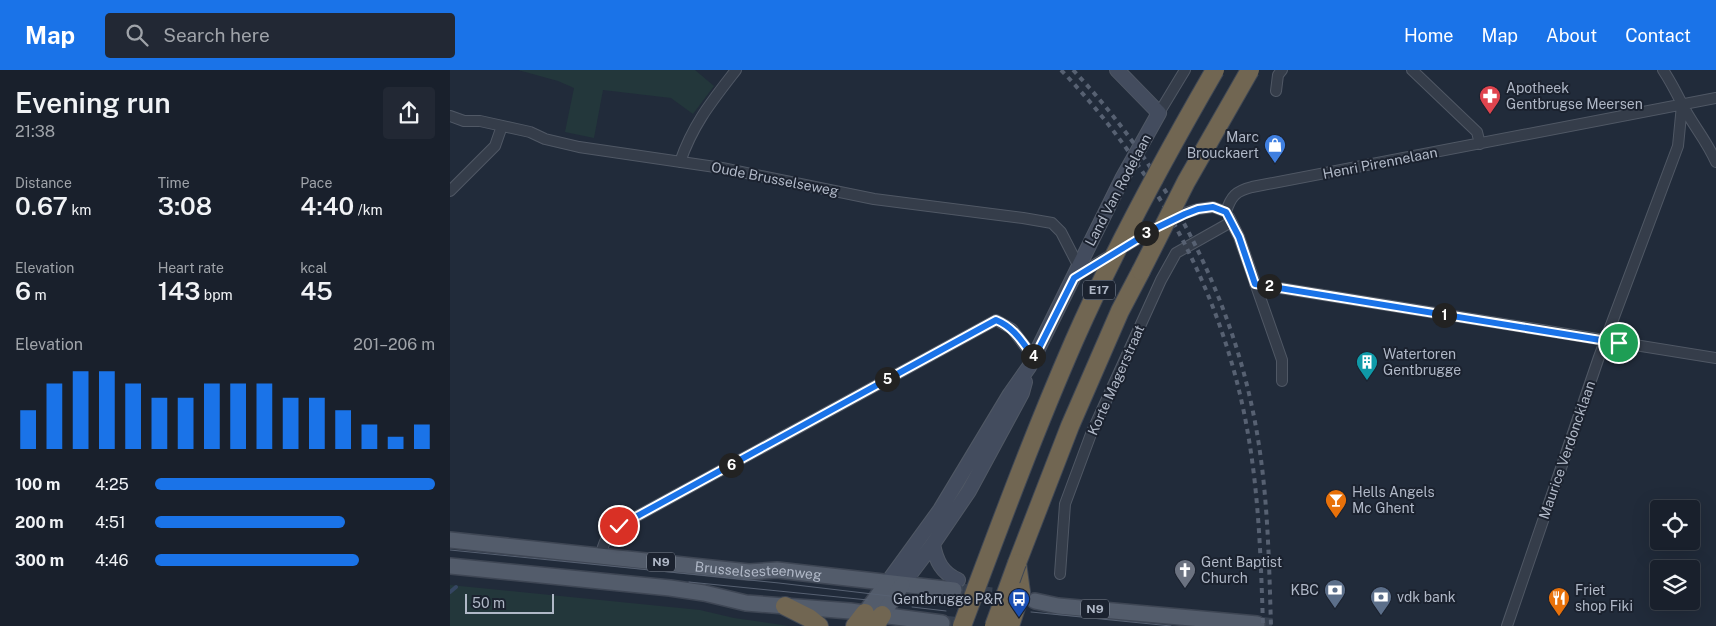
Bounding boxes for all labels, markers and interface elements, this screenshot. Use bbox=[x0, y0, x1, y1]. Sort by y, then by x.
search box bbox=[105, 13, 455, 58]
text: Map bbox=[25, 21, 75, 49]
icon: search bbox=[123, 21, 151, 49]
text: Search here bbox=[163, 24, 270, 46]
text: Home bbox=[1404, 25, 1454, 46]
text: Map bbox=[1482, 25, 1518, 46]
text: About bbox=[1546, 25, 1597, 46]
text: Contact bbox=[1625, 25, 1691, 46]
place label: Apotheek Gentbrugse Meersen bbox=[1506, 80, 1643, 112]
pharmacy icon: Apotheek Gentbrugse Meersen bbox=[1478, 84, 1502, 115]
text: Evening run bbox=[15, 86, 171, 119]
button: share bbox=[383, 87, 435, 139]
text: 21:38 bbox=[15, 122, 55, 141]
place label: Marc Brouckaert bbox=[1187, 129, 1259, 161]
street label: Land Van Rodelaan bbox=[1082, 131, 1154, 249]
shop icon: Marc Brouckaert bbox=[1263, 133, 1287, 164]
street label: Henri Pirennelaan bbox=[1321, 144, 1439, 182]
street label: Oude Brusselseweg bbox=[710, 159, 840, 199]
text: Distance bbox=[15, 175, 72, 191]
text: Time bbox=[158, 175, 190, 191]
text: Pace bbox=[300, 175, 332, 191]
text: 0.67 bbox=[15, 191, 68, 221]
text: 3:08 bbox=[158, 191, 212, 221]
text: 4:40 bbox=[300, 191, 354, 221]
text: km bbox=[68, 202, 91, 218]
text: /km bbox=[354, 202, 383, 218]
pin: 3 bbox=[1134, 220, 1158, 246]
text: 3 bbox=[1142, 225, 1151, 241]
text: Elevation bbox=[15, 260, 74, 276]
text: Heart rate bbox=[158, 260, 224, 276]
text: kcal bbox=[300, 260, 327, 276]
pin: 2 bbox=[1256, 274, 1282, 298]
text: 6 bbox=[15, 276, 31, 306]
text: 143 bbox=[158, 276, 200, 306]
text: 45 bbox=[300, 276, 333, 306]
text: 2 bbox=[1265, 278, 1274, 294]
road number: E17 bbox=[1083, 280, 1115, 300]
text: m bbox=[31, 287, 47, 303]
text: bpm bbox=[200, 287, 233, 303]
pin: 1 bbox=[1432, 302, 1456, 328]
text: 1 bbox=[1442, 307, 1448, 323]
street label: Korte Magerstraat bbox=[1084, 322, 1148, 438]
pin bbox=[1598, 322, 1640, 364]
icon: arrive bbox=[1605, 329, 1633, 357]
text: Elevation bbox=[15, 335, 83, 354]
text: 201–206 m bbox=[353, 335, 435, 354]
pin: 4 bbox=[1020, 344, 1046, 368]
place label: Watertoren Gentbrugge bbox=[1383, 346, 1461, 378]
text: 4 bbox=[1029, 348, 1038, 364]
building icon: Watertoren Gentbrugge bbox=[1355, 350, 1379, 381]
pin: 5 bbox=[874, 366, 900, 392]
text: 5 bbox=[883, 371, 892, 387]
street label: Maurice Verdoncklaan bbox=[1536, 379, 1598, 521]
pin: 6 bbox=[718, 452, 744, 478]
text: 6 bbox=[727, 457, 736, 473]
text: 100 m bbox=[15, 475, 60, 494]
text: 4:25 bbox=[95, 475, 129, 494]
place label: Hells Angels Mc Ghent bbox=[1352, 484, 1435, 516]
bar icon: Hells Angels Mc Ghent bbox=[1324, 488, 1348, 519]
map controls bbox=[1650, 500, 1700, 610]
button: locate bbox=[1650, 500, 1700, 550]
pin bbox=[598, 505, 640, 547]
icon: check bbox=[605, 512, 633, 540]
text: 200 m bbox=[15, 513, 64, 532]
text: 4:51 bbox=[95, 513, 125, 532]
text: 300 m bbox=[15, 551, 64, 570]
text: 4:46 bbox=[95, 551, 129, 570]
road number: N9 bbox=[647, 552, 675, 572]
place label: Gent Baptist Church bbox=[1201, 554, 1282, 586]
street label: Brusselsesteenweg bbox=[694, 558, 823, 583]
church icon: Gent Baptist Church bbox=[1173, 558, 1197, 589]
button: layers bbox=[1650, 560, 1700, 610]
bank icon: KBC bbox=[1323, 578, 1347, 609]
place label: KBC bbox=[1290, 582, 1319, 598]
place label: Friet shop Fiki bbox=[1575, 582, 1633, 614]
bank icon: vdk bank bbox=[1369, 585, 1393, 616]
restaurant icon: Friet shop Fiki bbox=[1547, 586, 1571, 617]
bus stop icon: Gentbrugge P&R bbox=[1007, 587, 1031, 618]
place label: vdk bank bbox=[1397, 589, 1456, 605]
scale bar bbox=[465, 591, 554, 614]
place label: Gentbrugge P&R bbox=[893, 591, 1003, 607]
text: 50 m bbox=[472, 595, 505, 611]
road number: N9 bbox=[1081, 600, 1109, 618]

